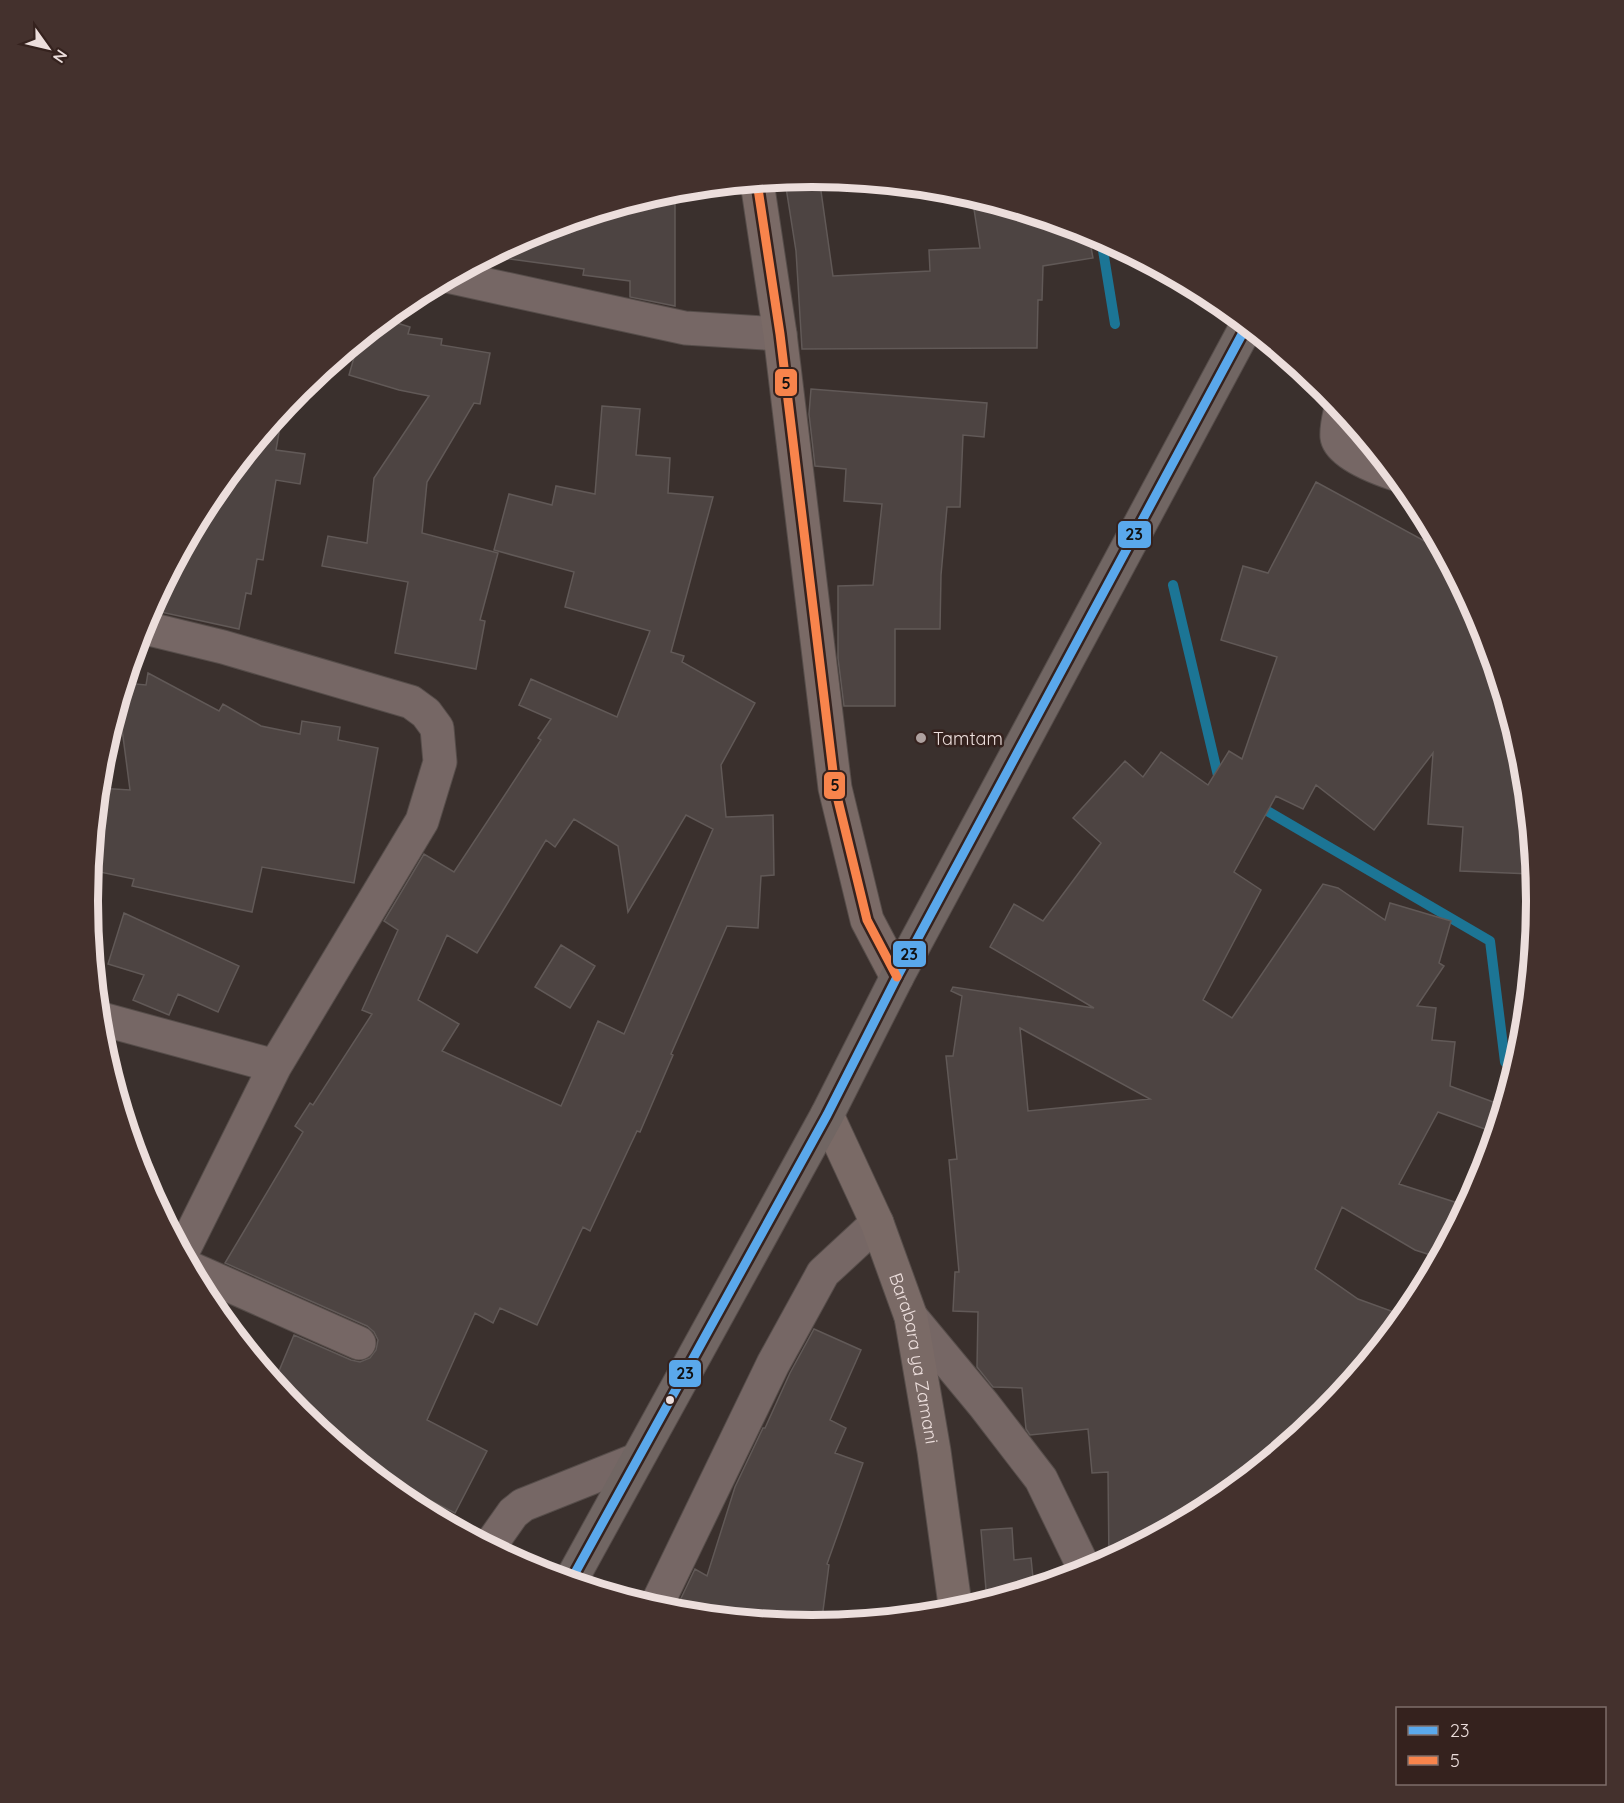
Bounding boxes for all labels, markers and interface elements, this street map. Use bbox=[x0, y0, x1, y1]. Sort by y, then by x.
north arrow bbox=[18, 18, 78, 78]
text: N bbox=[49, 46, 72, 67]
line badge: 5 bbox=[774, 368, 798, 397]
text: 5 bbox=[781, 373, 791, 393]
line badge: 23 bbox=[1117, 520, 1152, 549]
text: 23 bbox=[1125, 524, 1143, 544]
place label: Tamtam bbox=[933, 727, 1003, 750]
marker: Tamtam bbox=[914, 731, 928, 745]
line badge: 5 bbox=[823, 771, 846, 800]
text: 5 bbox=[830, 775, 840, 795]
line badge: 23 bbox=[892, 940, 927, 968]
text: 23 bbox=[900, 944, 918, 964]
street label: Barabara ya Zamani bbox=[884, 1269, 944, 1446]
line badge: 23 bbox=[668, 1359, 702, 1388]
text: 23 bbox=[676, 1363, 694, 1383]
unlabelled marker bbox=[664, 1394, 676, 1406]
legend bbox=[1396, 1707, 1606, 1785]
text: 23 bbox=[1450, 1719, 1469, 1742]
text: 5 bbox=[1450, 1749, 1460, 1772]

